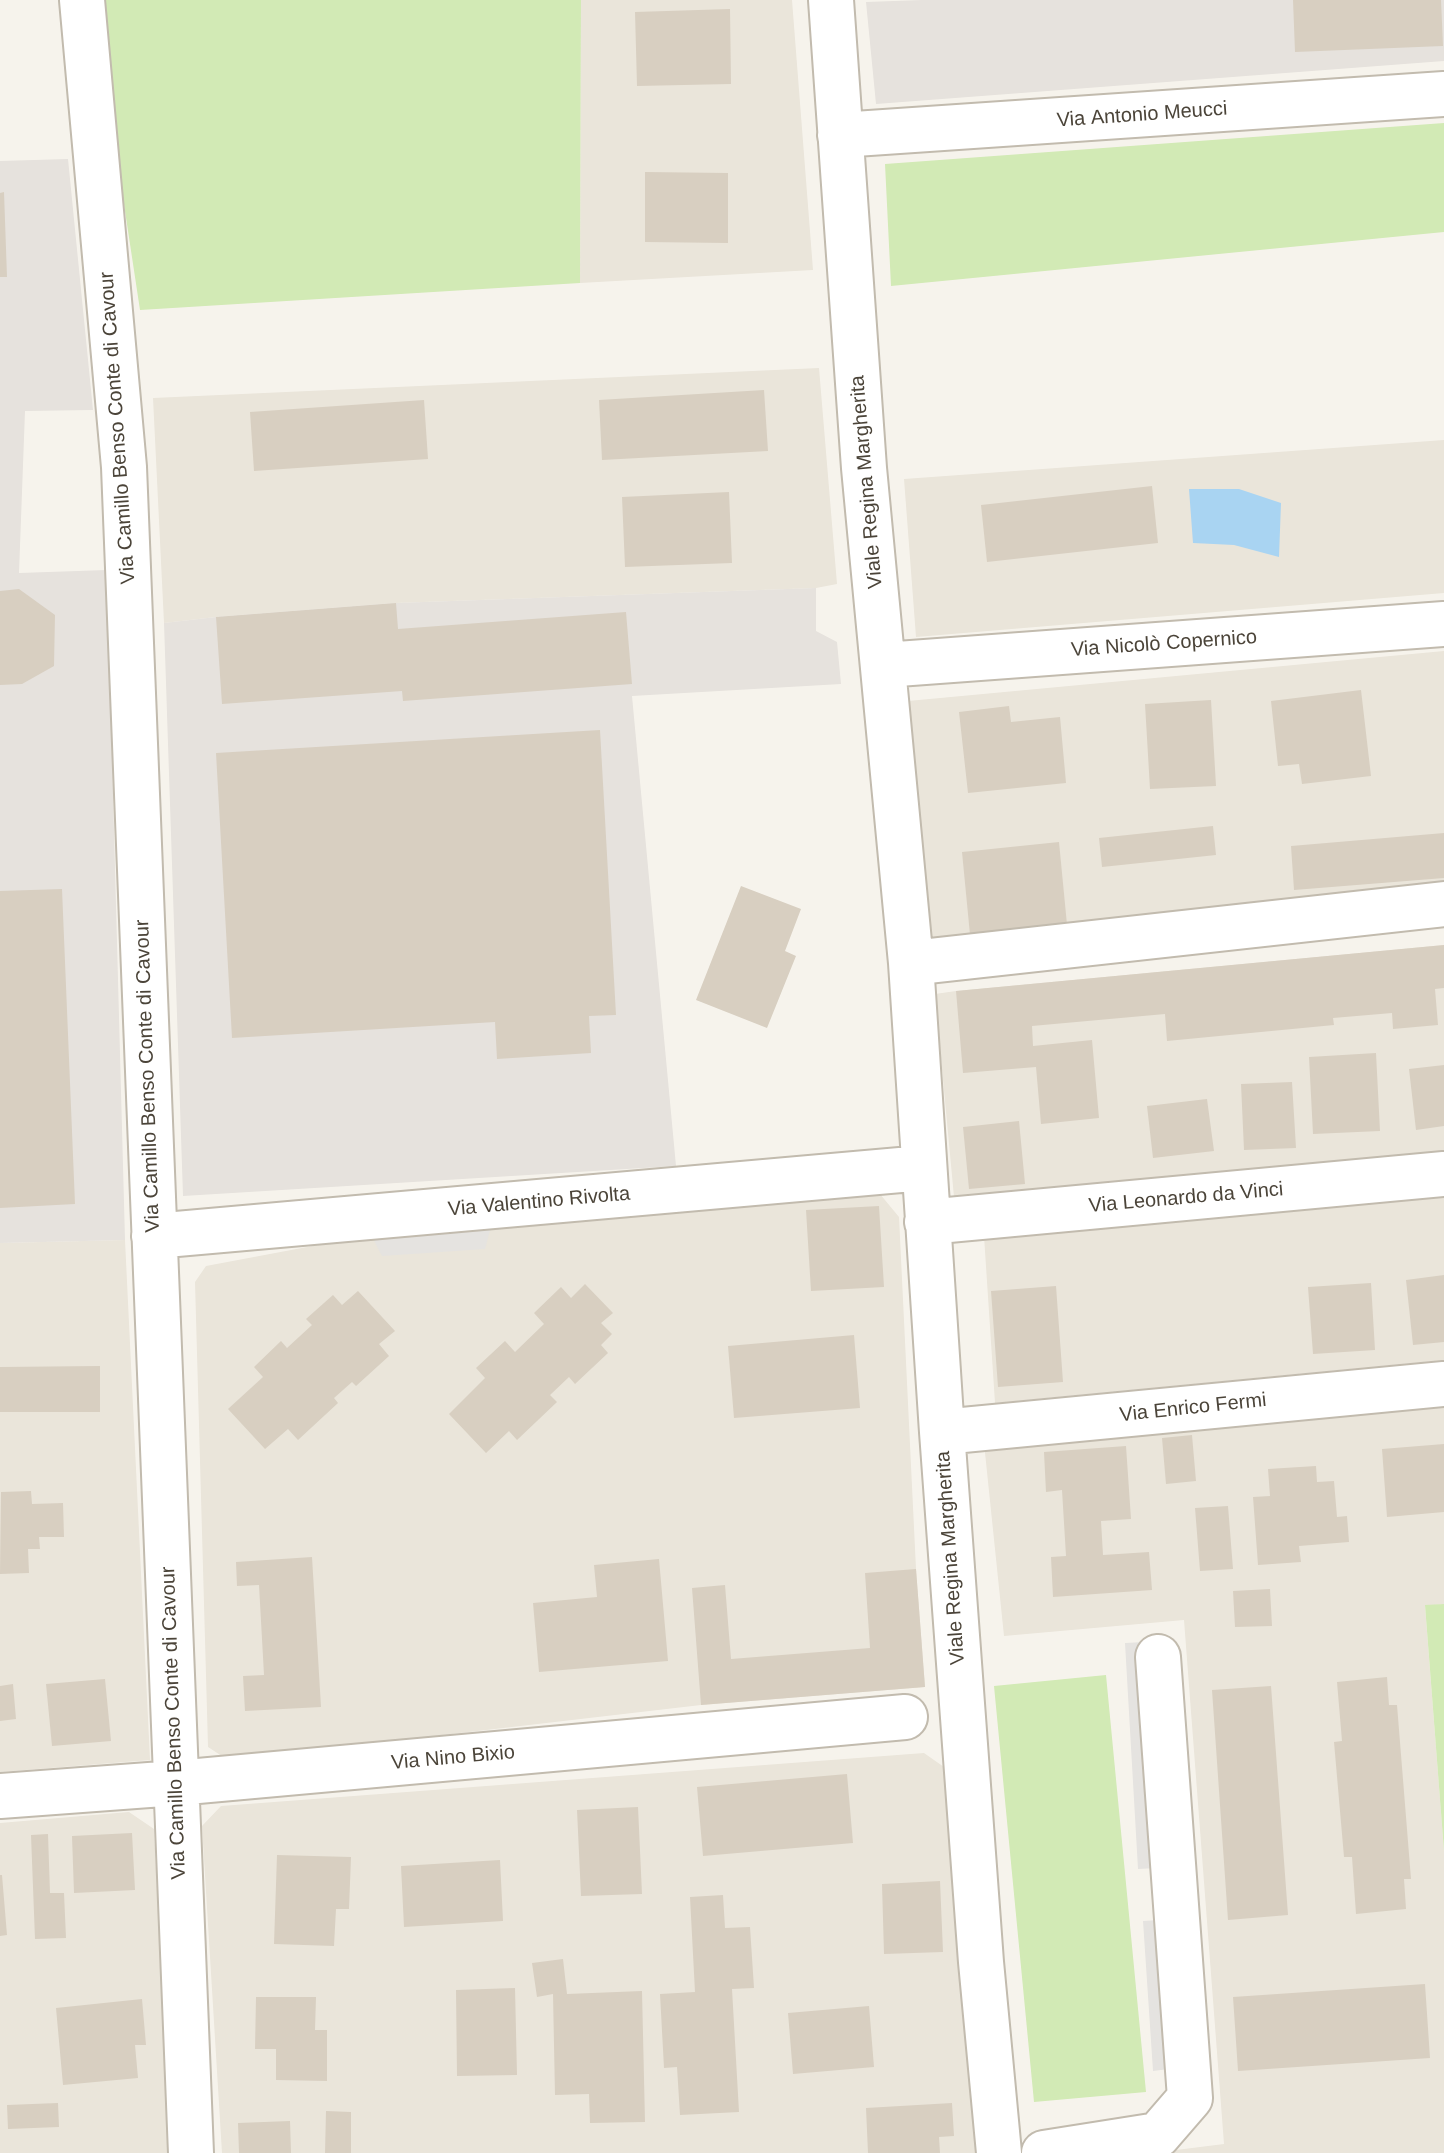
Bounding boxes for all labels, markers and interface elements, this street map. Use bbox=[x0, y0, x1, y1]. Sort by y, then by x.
street label: Via Antonio Meucci bbox=[1056, 97, 1228, 133]
street label: Via Camillo Benso Conte di Cavour bbox=[95, 271, 141, 585]
street label: Viale Regina Margherita bbox=[846, 374, 888, 590]
street label: Via Nicolò Copernico bbox=[1070, 626, 1258, 662]
street label: Via Camillo Benso Conte di Cavour bbox=[131, 919, 165, 1233]
street label: Via Leonardo da Vinci bbox=[1088, 1178, 1284, 1218]
street label: Via Valentino Rivolta bbox=[447, 1182, 631, 1222]
street label: Via Enrico Fermi bbox=[1118, 1388, 1268, 1428]
street label: Viale Regina Margherita bbox=[932, 1450, 970, 1666]
street label: Via Camillo Benso Conte di Cavour bbox=[157, 1566, 191, 1880]
street label: Via Nino Bixio bbox=[390, 1741, 516, 1775]

